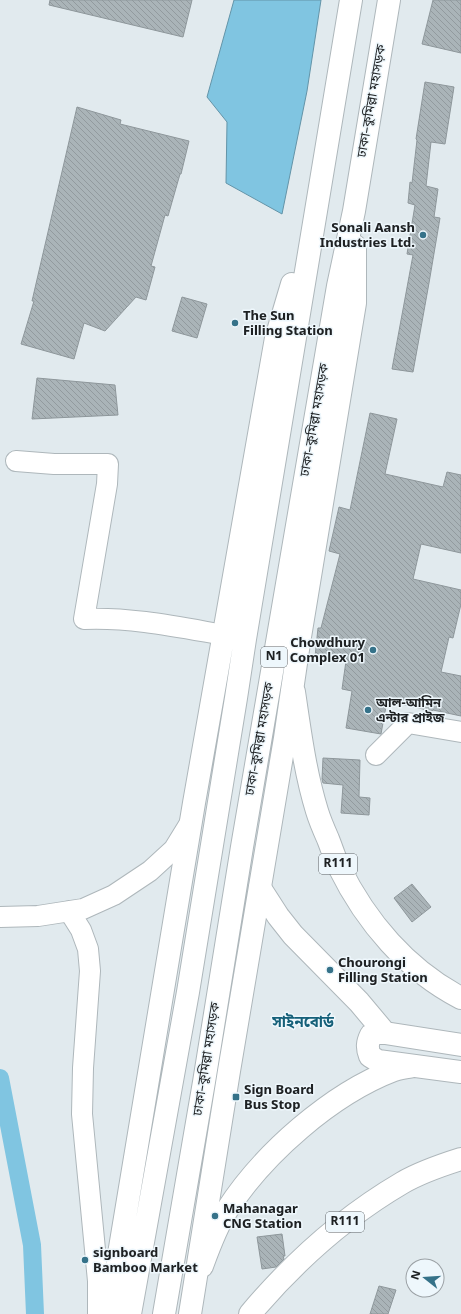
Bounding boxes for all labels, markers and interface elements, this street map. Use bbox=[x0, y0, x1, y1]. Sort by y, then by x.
street label: ঢাকা–কুমিল্লা মহাসড়ক bbox=[354, 43, 390, 160]
place label: Sonali Aansh Industries Ltd. bbox=[320, 220, 415, 252]
marker: Sonali Aansh Industries Ltd. bbox=[418, 230, 428, 240]
place label: The Sun Filling Station bbox=[243, 308, 333, 340]
marker: The Sun Filling Station bbox=[230, 318, 240, 328]
street label: ঢাকা–কুমিল্লা মহাসড়ক bbox=[297, 362, 333, 479]
place label: Chowdhury Complex 01 bbox=[290, 635, 365, 667]
marker: Chowdhury Complex 01 bbox=[368, 645, 378, 655]
road number: N1 bbox=[261, 647, 287, 667]
street label: ঢাকা–কুমিল্লা মহাসড়ক bbox=[242, 681, 278, 798]
place label: আল-আমিন এন্টার প্রাইজ bbox=[375, 695, 445, 727]
marker: আল-আমিন এন্টার প্রাইজ bbox=[363, 705, 373, 715]
road number: R111 bbox=[319, 854, 357, 874]
place label: Chourongi Filling Station bbox=[338, 955, 428, 987]
marker: Chourongi Filling Station bbox=[325, 965, 335, 975]
street label: ঢাকা–কুমিল্লা মহাসড়ক bbox=[189, 1001, 224, 1118]
district label: সাইনবোর্ড bbox=[271, 1012, 334, 1033]
place label: Sign Board Bus Stop bbox=[244, 1082, 314, 1114]
marker: Sign Board Bus Stop bbox=[231, 1092, 241, 1102]
place label: Mahanagar CNG Station bbox=[223, 1201, 302, 1233]
marker: Mahanagar CNG Station bbox=[210, 1211, 220, 1221]
road number: R111 bbox=[326, 1212, 364, 1232]
place label: signboard Bamboo Market bbox=[93, 1245, 198, 1277]
marker: signboard Bamboo Market bbox=[80, 1255, 90, 1265]
north arrow bbox=[405, 1258, 445, 1298]
text: N bbox=[408, 1269, 424, 1282]

